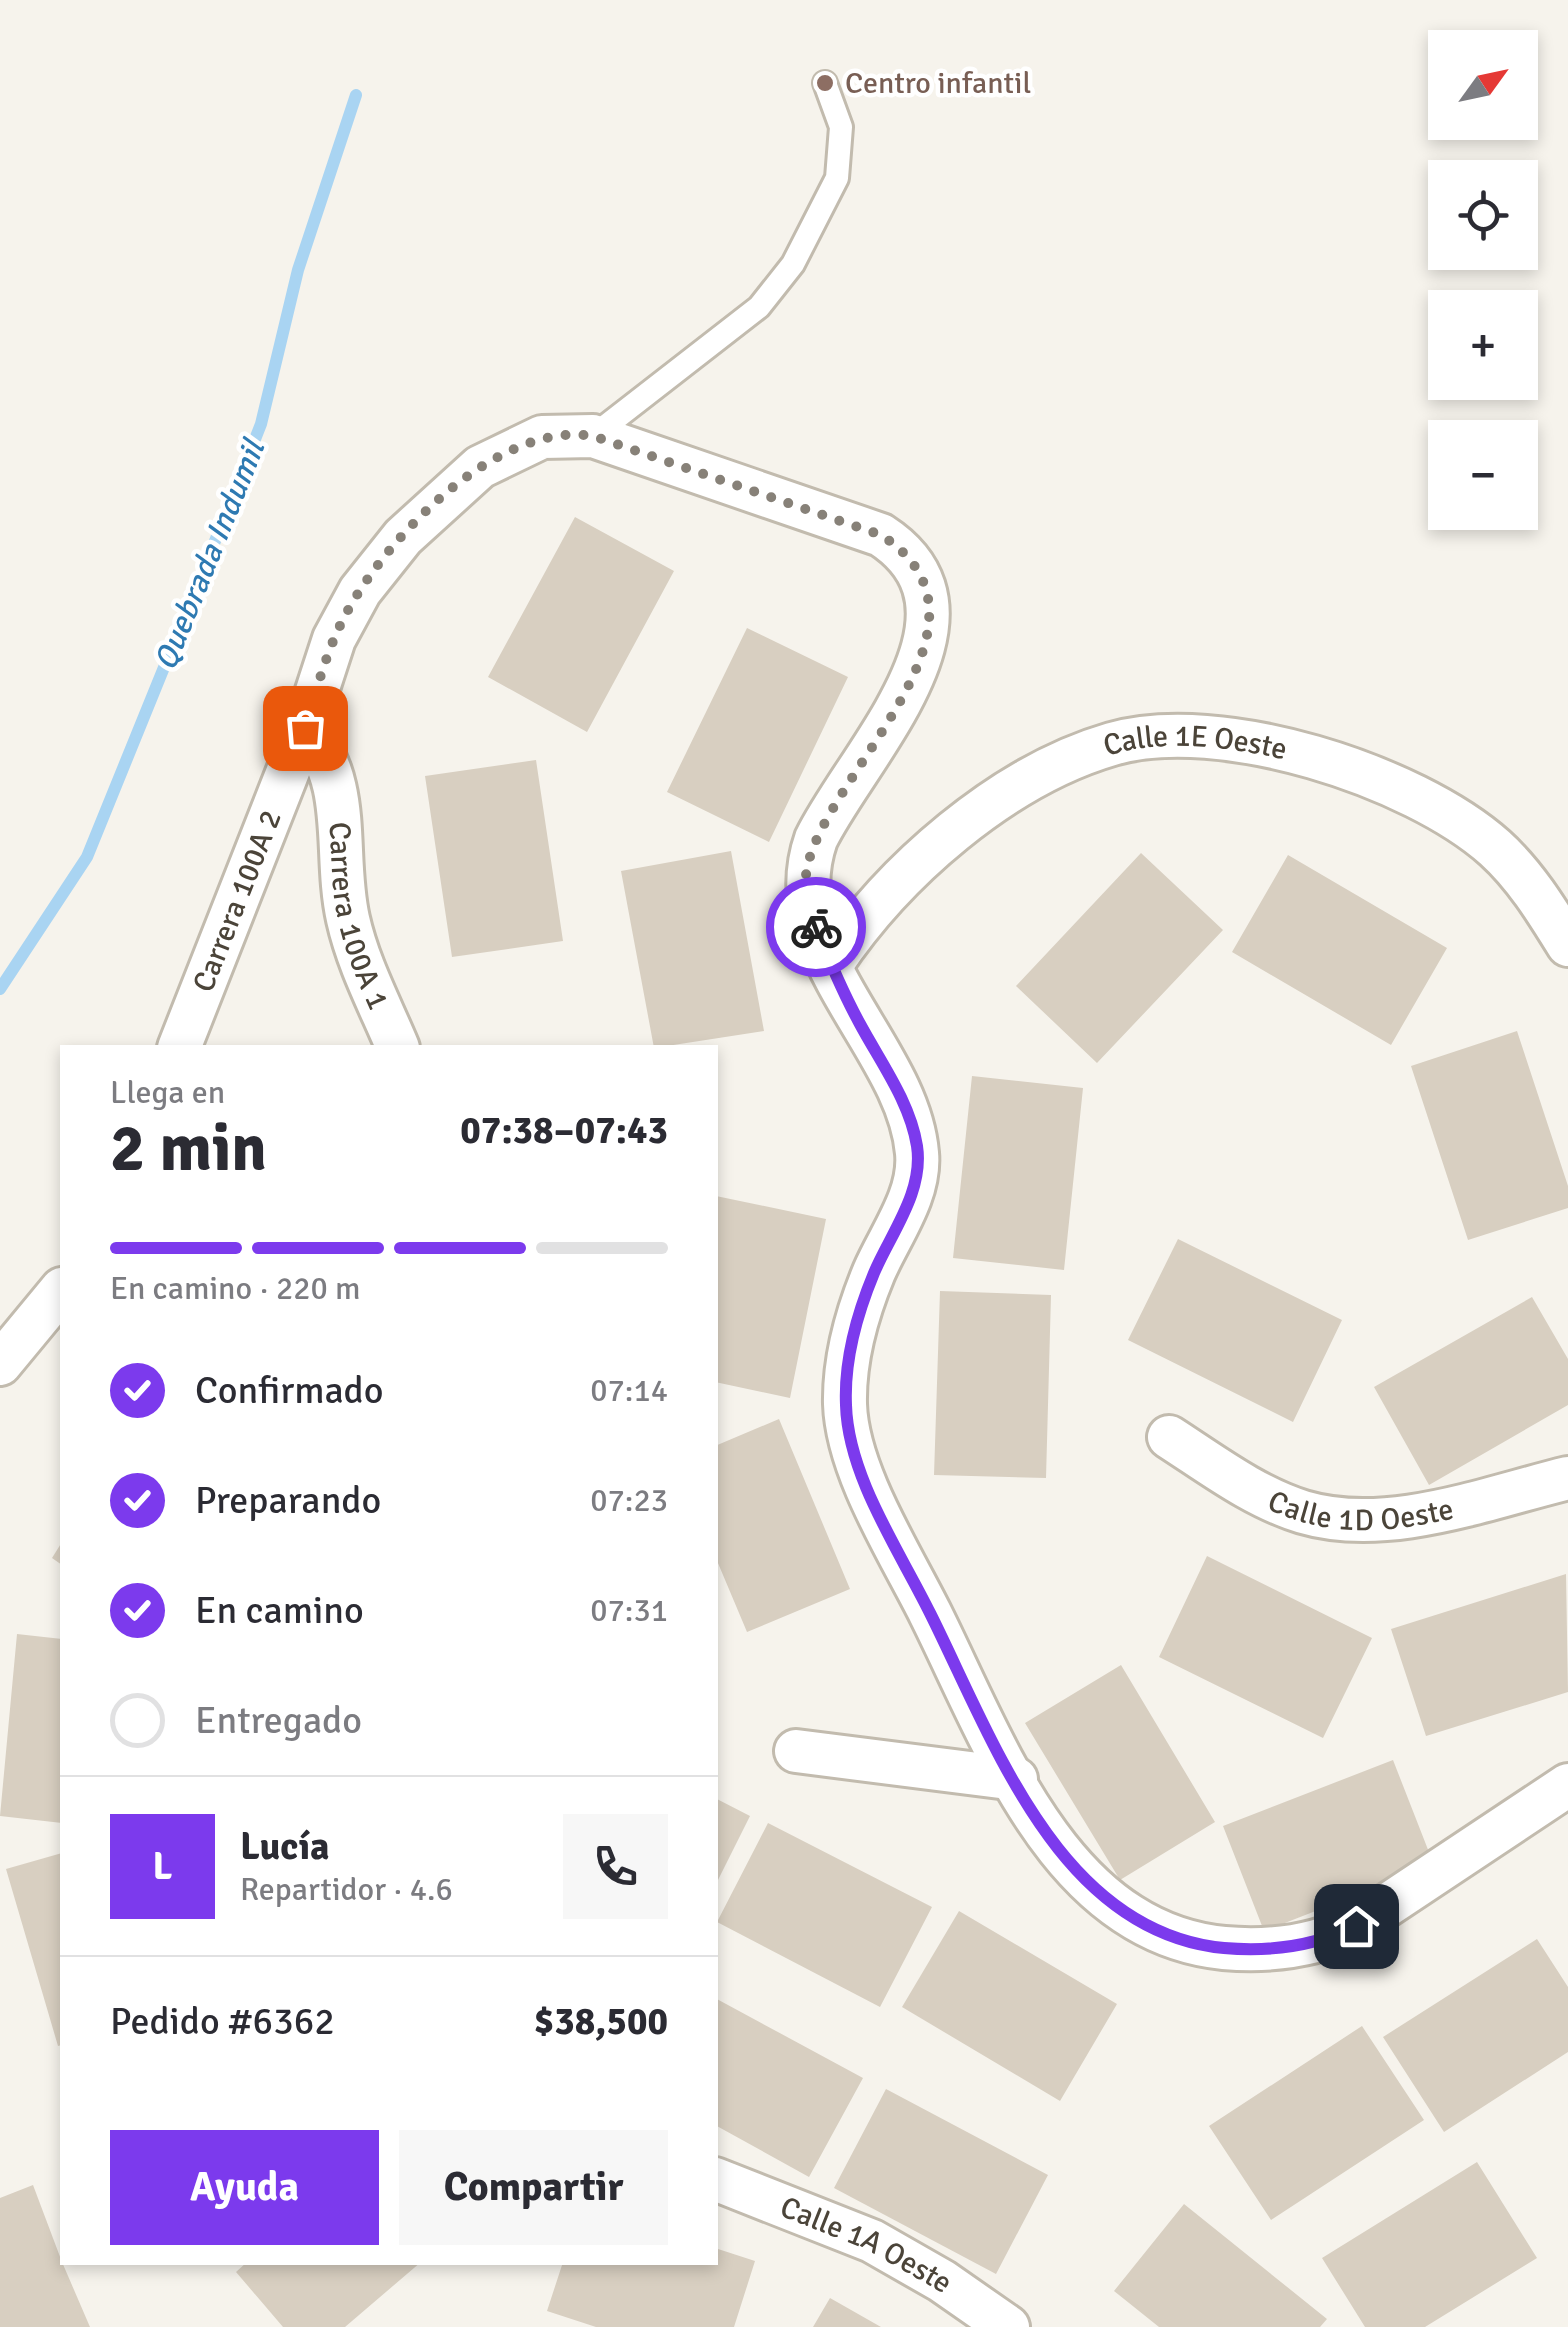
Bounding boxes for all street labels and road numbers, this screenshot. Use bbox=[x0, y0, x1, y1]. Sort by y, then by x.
street label: Calle 1E Oeste bbox=[1099, 718, 1290, 768]
street label: Carrera 100A 2 bbox=[185, 805, 290, 997]
street label: Carrera 100A 1 bbox=[321, 821, 397, 1015]
street label: Calle 1D Oeste bbox=[1262, 1483, 1457, 1539]
street label: Calle 1A Oeste bbox=[775, 2189, 959, 2302]

